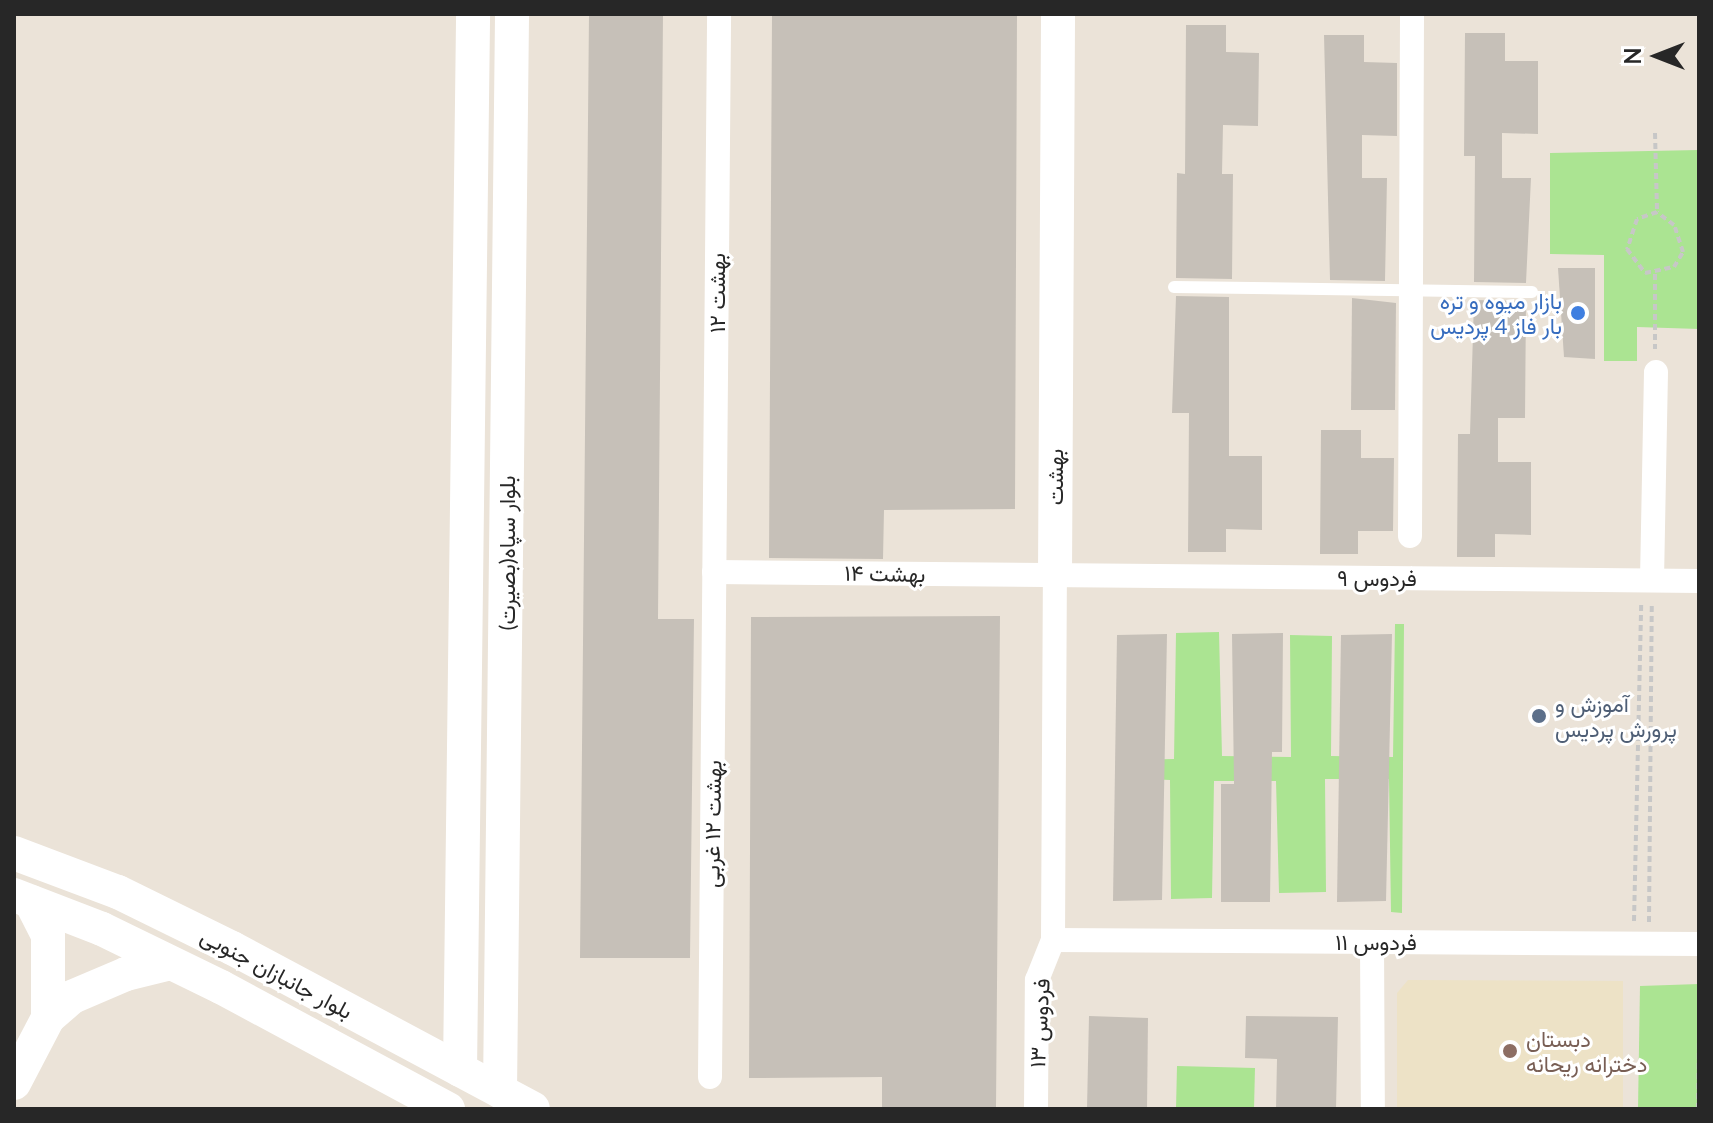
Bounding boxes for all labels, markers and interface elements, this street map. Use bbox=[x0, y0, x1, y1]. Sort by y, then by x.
north arrow bbox=[1617, 16, 1697, 96]
text: N bbox=[1619, 48, 1646, 64]
street label: بهشت ۱۲ bbox=[704, 253, 730, 333]
place label: بازار میوه و تره بار فاز 4 پردیس bbox=[1430, 287, 1562, 338]
marker: بازار میوه و تره بار فاز 4 پردیس bbox=[1569, 304, 1587, 322]
street label: بهشت bbox=[1042, 449, 1068, 505]
street label: بلوار سپاه(بصیرت) bbox=[494, 476, 520, 630]
street label: بهشت ۱۴ bbox=[844, 559, 926, 587]
street label: فردوس ۹ bbox=[1337, 565, 1417, 591]
place label: آموزش و پرورش پردیس bbox=[1555, 690, 1677, 742]
marker: آموزش و پرورش پردیس bbox=[1530, 707, 1548, 725]
street label: بهشت ۱۲ غربی bbox=[698, 760, 726, 888]
street label: بلوار جانبازان جنوبی bbox=[197, 922, 357, 1024]
street label: فردوس ۱۱ bbox=[1335, 929, 1417, 955]
street label: فردوس ۱۳ bbox=[1023, 978, 1055, 1068]
place label: دبستان دخترانه ریحانه bbox=[1526, 1025, 1647, 1076]
marker: دبستان دخترانه ریحانه bbox=[1501, 1042, 1519, 1060]

